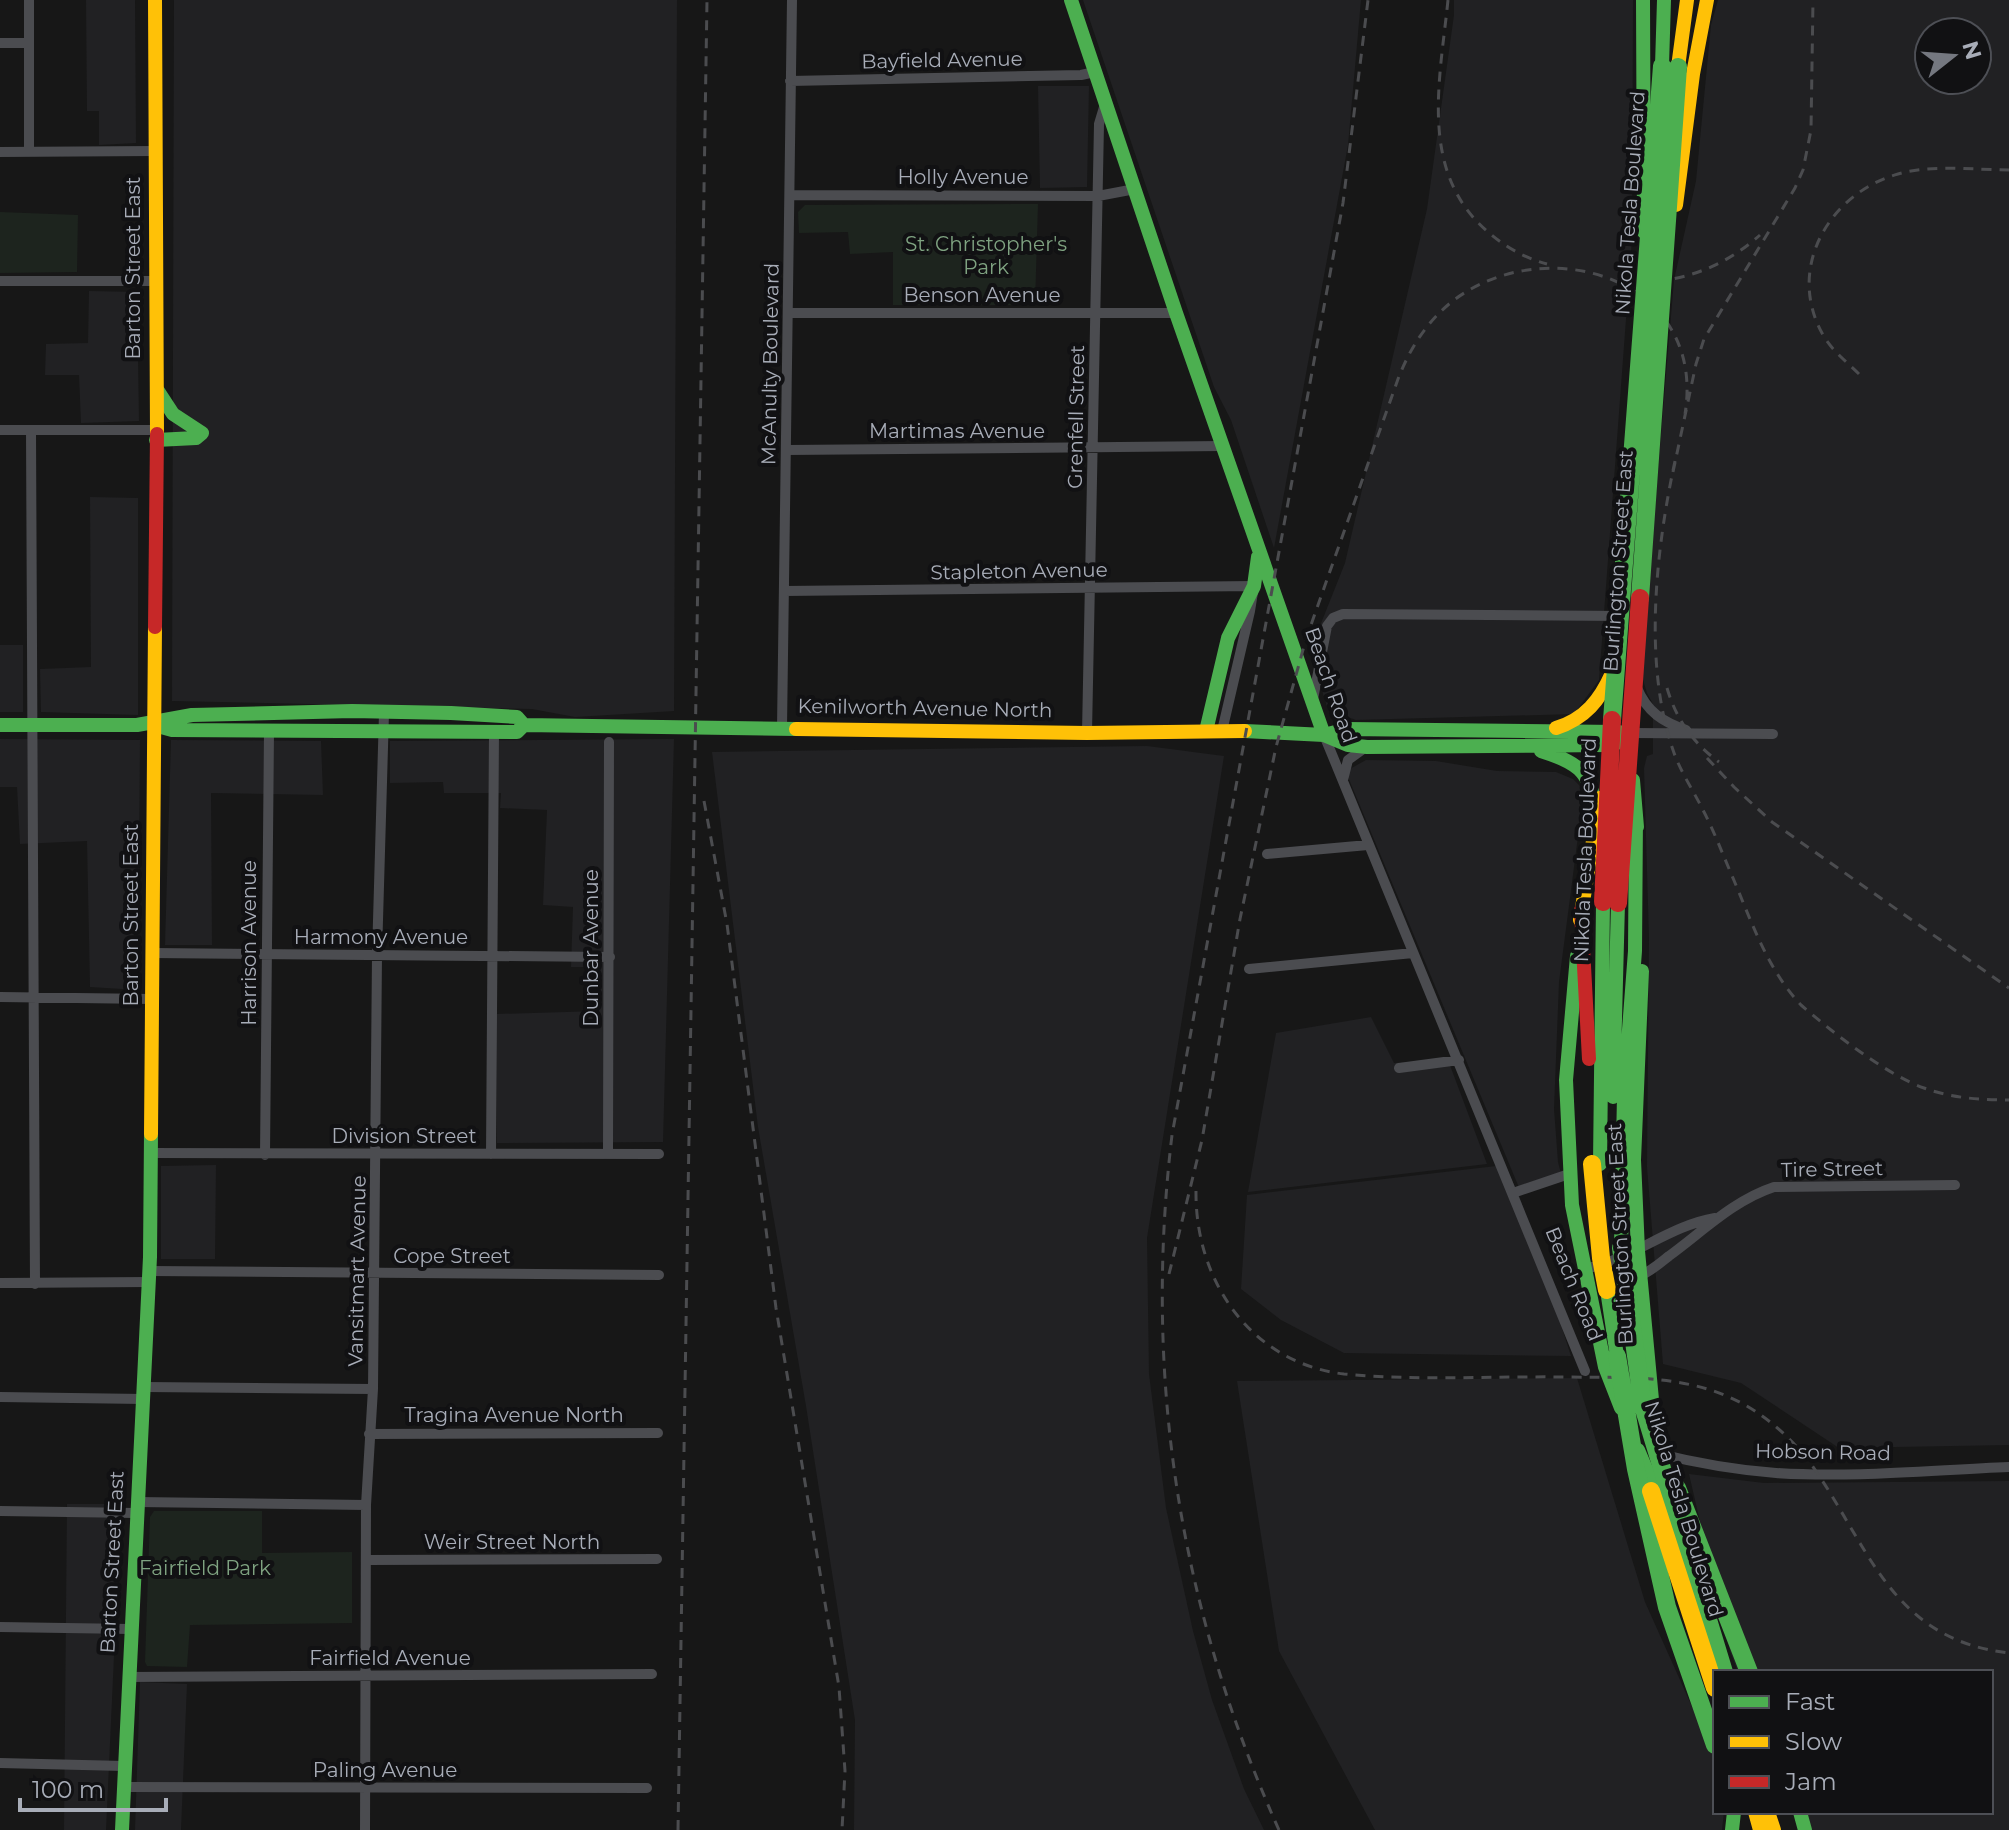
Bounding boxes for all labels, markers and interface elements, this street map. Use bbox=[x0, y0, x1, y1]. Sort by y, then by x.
north arrow bbox=[1913, 16, 1993, 96]
text: N bbox=[1956, 38, 1987, 63]
street label: Bayfield Avenue bbox=[861, 47, 1023, 73]
street label: Nikola Tesla Boulevard bbox=[1610, 90, 1650, 316]
street label: Holly Avenue bbox=[897, 165, 1029, 189]
street label: Barton Street East bbox=[121, 177, 145, 359]
park label: St. Christopher's Park bbox=[905, 232, 1067, 279]
street label: McAnulty Boulevard bbox=[756, 263, 784, 465]
street label: Benson Avenue bbox=[903, 283, 1061, 307]
street label: Grenfell Street bbox=[1063, 345, 1089, 489]
street label: Martimas Avenue bbox=[869, 419, 1045, 443]
street label: Burlington Street East bbox=[1598, 449, 1638, 673]
street label: Stapleton Avenue bbox=[930, 557, 1108, 585]
street label: Beach Road bbox=[1300, 624, 1362, 746]
street label: Kenilworth Avenue North bbox=[798, 694, 1052, 722]
street label: Nikola Tesla Boulevard bbox=[1569, 737, 1601, 963]
street label: Barton Street East bbox=[119, 824, 143, 1006]
street label: Harrison Avenue bbox=[237, 860, 261, 1026]
street label: Dunbar Avenue bbox=[579, 869, 603, 1027]
street label: Harmony Avenue bbox=[294, 925, 468, 949]
street label: Burlington Street East bbox=[1602, 1123, 1638, 1345]
street label: Division Street bbox=[331, 1124, 477, 1148]
street label: Tire Street bbox=[1781, 1156, 1883, 1182]
street label: Vansitmart Avenue bbox=[343, 1175, 371, 1367]
street label: Beach Road bbox=[1540, 1223, 1608, 1345]
street label: Cope Street bbox=[393, 1244, 511, 1268]
street label: Nikola Tesla Boulevard bbox=[1640, 1398, 1728, 1620]
street label: Tragina Avenue North bbox=[404, 1403, 624, 1427]
street label: Hobson Road bbox=[1755, 1439, 1891, 1465]
street label: Barton Street East bbox=[95, 1470, 129, 1654]
street label: Weir Street North bbox=[424, 1530, 600, 1554]
park label: Fairfield Park bbox=[139, 1556, 271, 1580]
street label: Fairfield Avenue bbox=[309, 1646, 471, 1670]
legend bbox=[1713, 1670, 1993, 1814]
text: Fast bbox=[1785, 1687, 1836, 1716]
text: Slow bbox=[1785, 1727, 1842, 1756]
street label: Paling Avenue bbox=[313, 1758, 457, 1782]
scale bar bbox=[20, 1762, 166, 1812]
text: Jam bbox=[1784, 1767, 1837, 1796]
text: 100 m bbox=[32, 1775, 104, 1804]

